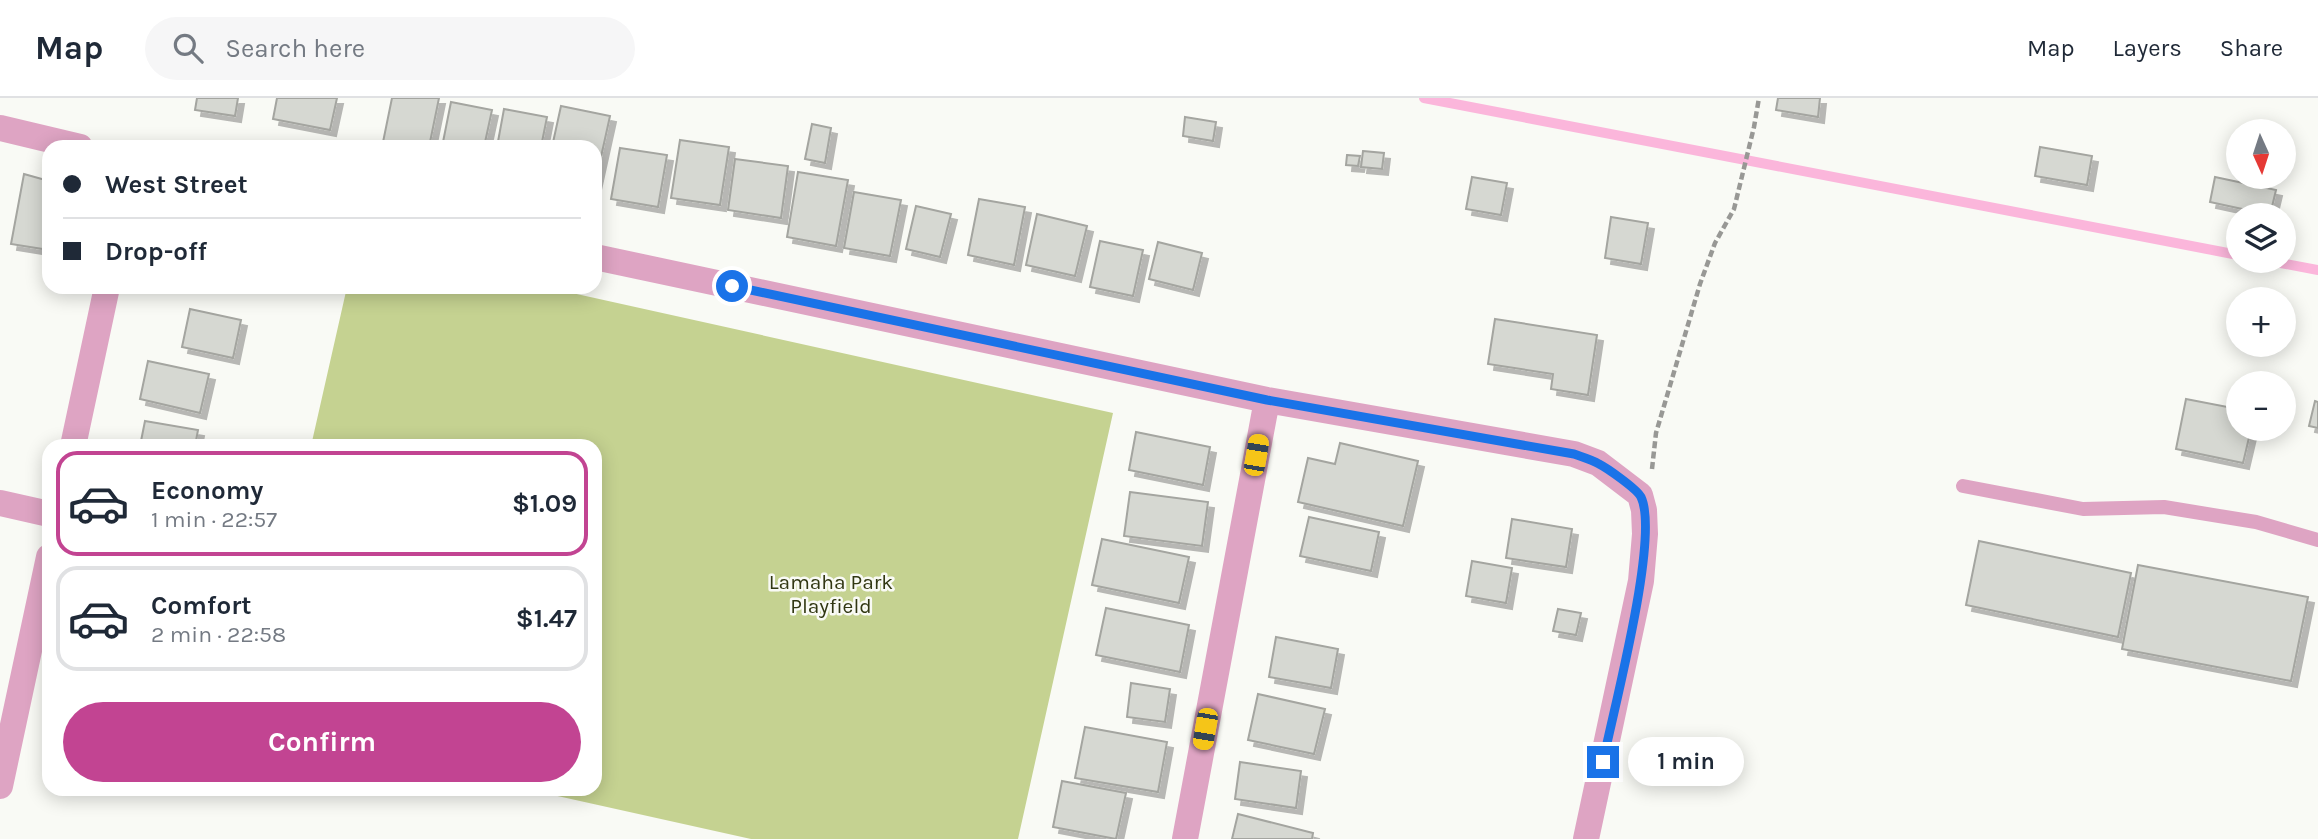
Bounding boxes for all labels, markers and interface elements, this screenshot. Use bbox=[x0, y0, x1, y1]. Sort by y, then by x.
search box bbox=[145, 17, 635, 80]
text: Map bbox=[35, 29, 103, 67]
icon: search bbox=[169, 29, 207, 67]
text: Search here bbox=[225, 33, 365, 64]
text: Map bbox=[2027, 34, 2075, 62]
text: Layers bbox=[2113, 34, 2182, 62]
text: Share bbox=[2220, 34, 2283, 62]
north arrow bbox=[2226, 119, 2296, 189]
map controls bbox=[2226, 119, 2296, 441]
text: West Street bbox=[105, 169, 248, 200]
button: layers bbox=[2226, 203, 2296, 273]
text: Drop-off bbox=[105, 236, 207, 267]
route start bbox=[716, 270, 748, 302]
button: + bbox=[2226, 287, 2296, 357]
button: − bbox=[2226, 371, 2296, 441]
car bbox=[1243, 432, 1270, 478]
icon: car bbox=[67, 472, 130, 535]
text: Economy bbox=[151, 475, 263, 506]
text: $1.09 bbox=[512, 488, 577, 519]
text: 1 min · 22:57 bbox=[151, 506, 277, 533]
park label: Lamaha Park Playfield bbox=[769, 570, 893, 618]
icon: car bbox=[67, 587, 130, 650]
text: Comfort bbox=[151, 590, 252, 621]
text: $1.47 bbox=[516, 603, 577, 634]
text: 2 min · 22:58 bbox=[151, 621, 286, 648]
button: Confirm bbox=[63, 702, 581, 782]
car bbox=[1192, 706, 1219, 752]
callout: 1 min bbox=[1628, 738, 1743, 786]
route end bbox=[1587, 746, 1619, 778]
text: 1 min bbox=[1657, 748, 1715, 775]

